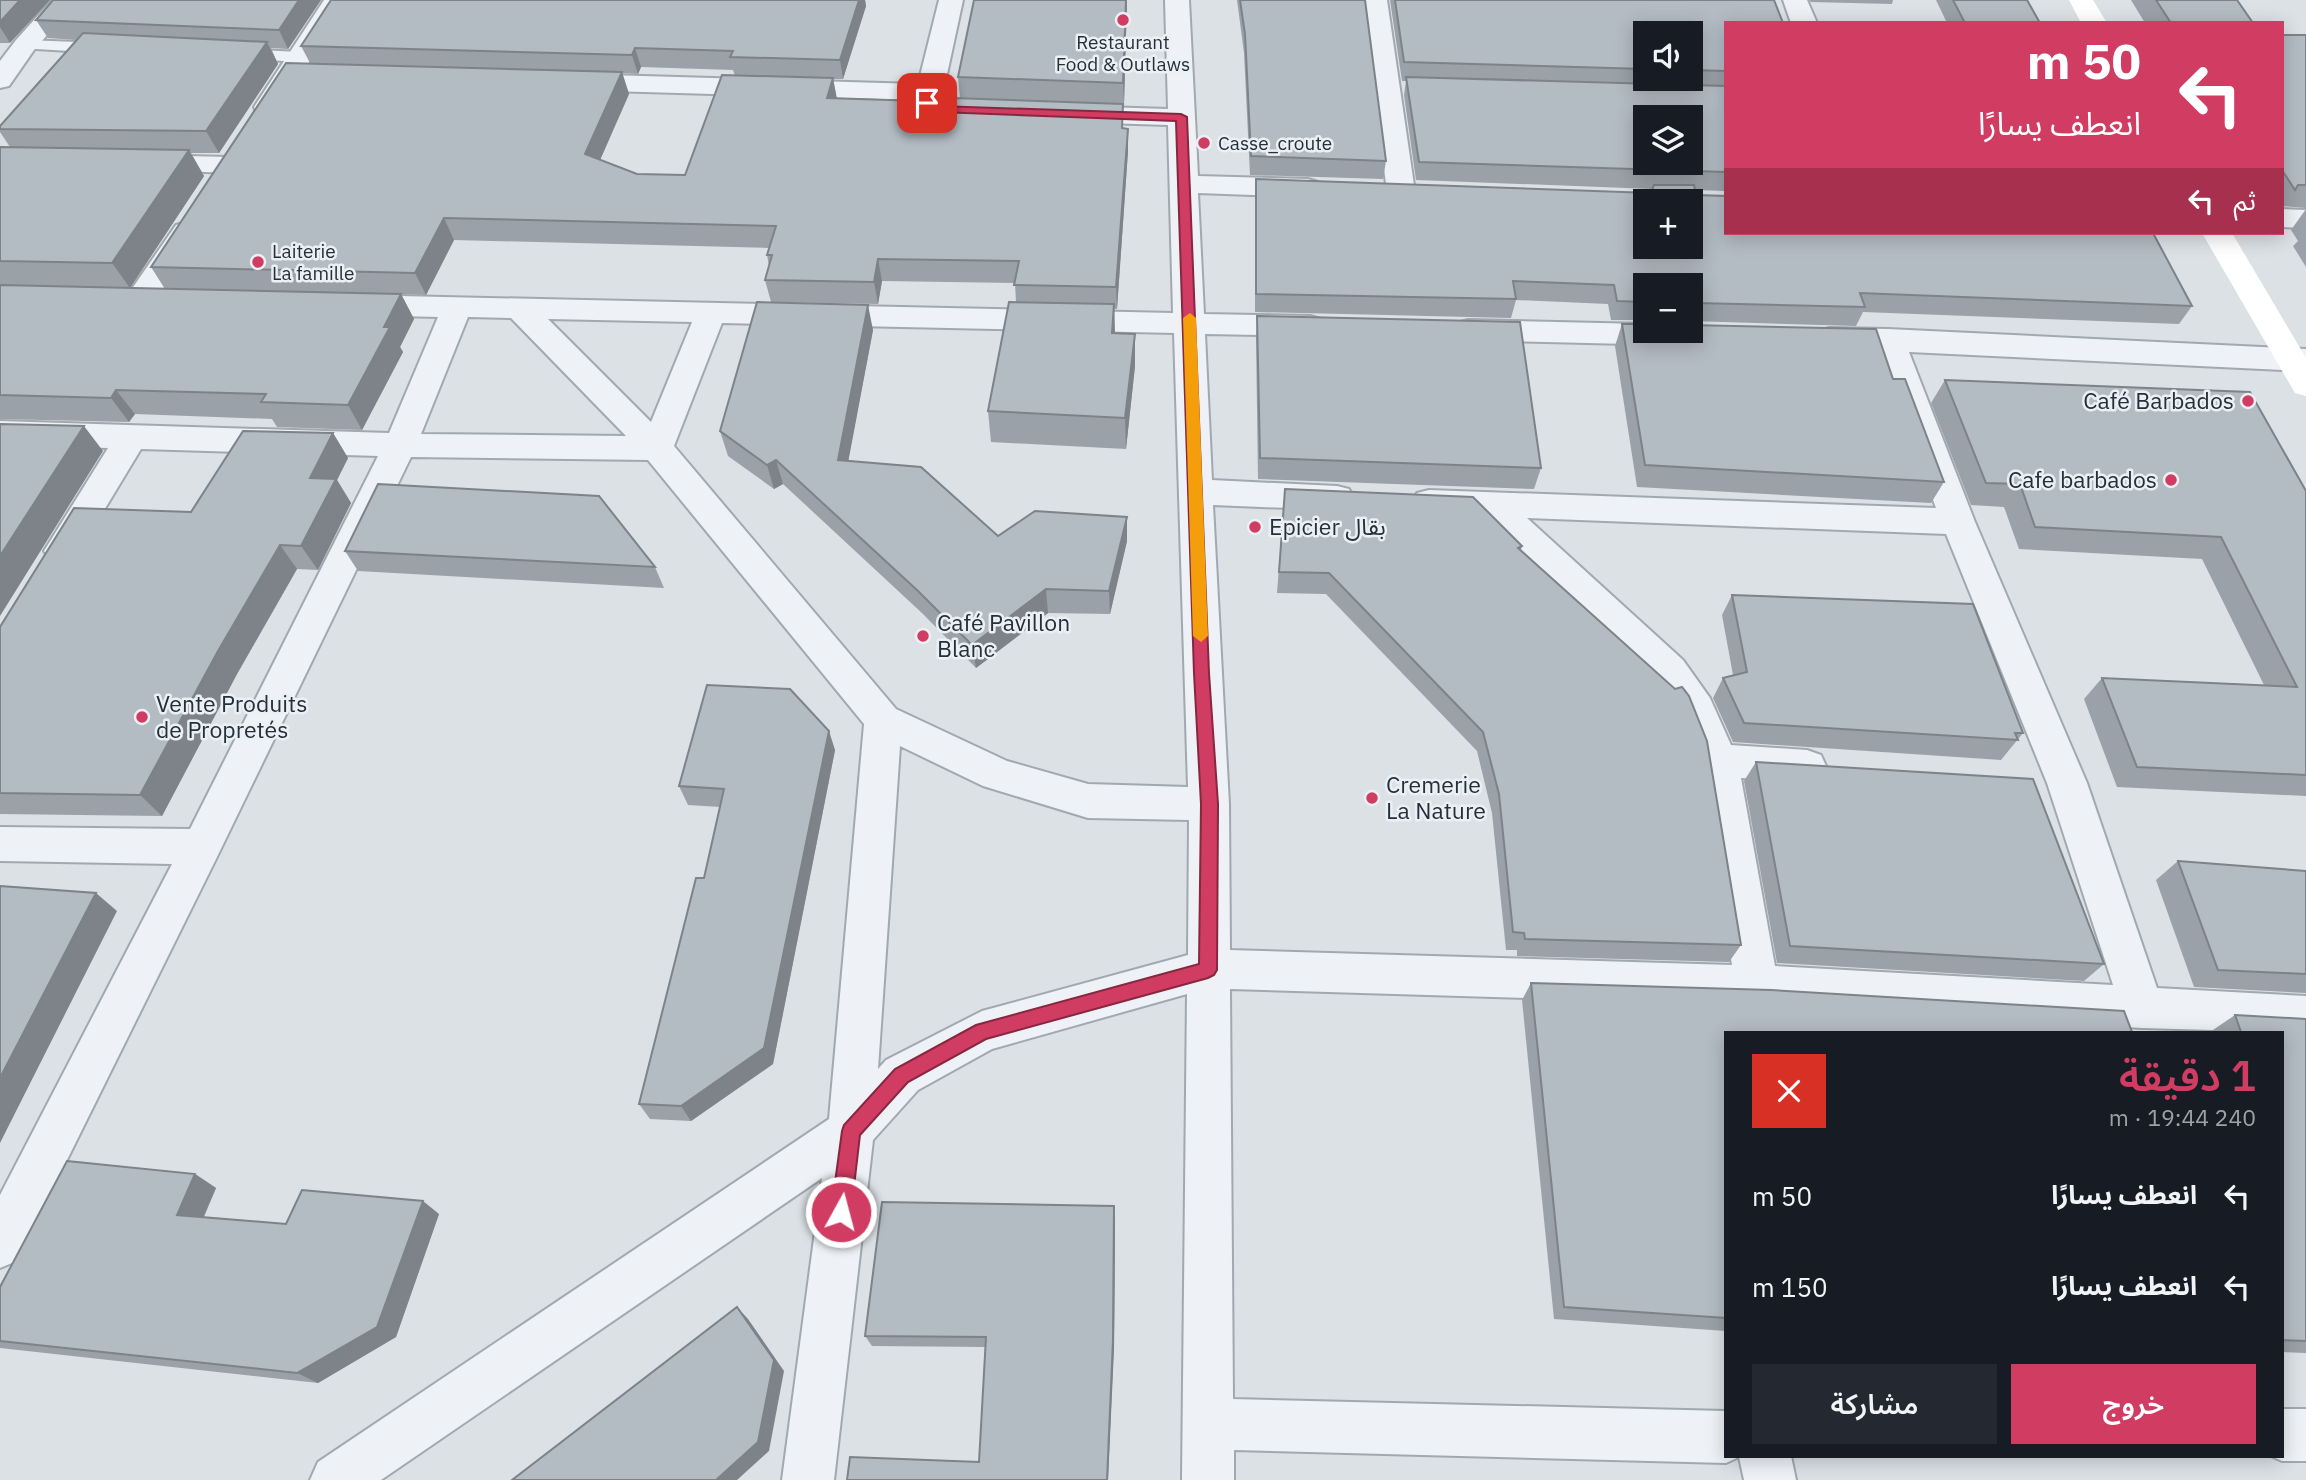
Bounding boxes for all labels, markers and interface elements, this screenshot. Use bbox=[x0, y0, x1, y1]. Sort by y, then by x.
marker: Restaurant Food & Outlaws bbox=[1115, 12, 1131, 28]
map controls bbox=[1633, 21, 1703, 343]
button: sound bbox=[1633, 21, 1703, 91]
text: 50 m bbox=[2027, 29, 2141, 92]
place label: Restaurant Food & Outlaws bbox=[1056, 30, 1190, 76]
icon: left bbox=[2165, 49, 2256, 140]
pin bbox=[897, 73, 957, 133]
icon: arrive bbox=[908, 84, 946, 122]
text: انعطف يسارًا bbox=[1978, 102, 2141, 144]
button: layers bbox=[1633, 105, 1703, 175]
place label: Casse_croute bbox=[1218, 131, 1332, 155]
marker: Casse_croute bbox=[1196, 135, 1212, 151]
icon: left bbox=[2182, 182, 2220, 220]
text: ثم bbox=[2234, 183, 2256, 217]
button: + bbox=[1633, 189, 1703, 259]
place label: Laiterie La famille bbox=[272, 239, 354, 285]
marker: Laiterie La famille bbox=[250, 254, 266, 270]
button: − bbox=[1633, 273, 1703, 343]
place label: Café Barbados bbox=[2083, 385, 2234, 415]
marker: Café Barbados bbox=[2240, 393, 2256, 409]
place label: Cafe barbados bbox=[2008, 464, 2157, 494]
marker: Cafe barbados bbox=[2163, 472, 2179, 488]
place label: Epicier بقال bbox=[1269, 511, 1386, 541]
marker: Epicier بقال bbox=[1247, 519, 1263, 535]
place label: Café Pavillon Blanc bbox=[937, 607, 1070, 663]
marker: Café Pavillon Blanc bbox=[915, 628, 931, 644]
place label: Vente Produits de Propretés bbox=[156, 688, 307, 744]
marker: Vente Produits de Propretés bbox=[134, 709, 150, 725]
place label: Cremerie La Nature bbox=[1386, 769, 1486, 825]
marker: Cremerie La Nature bbox=[1364, 790, 1380, 806]
text: 1 دقيقة bbox=[2119, 1048, 2256, 1103]
button: close bbox=[1752, 1054, 1826, 1128]
text: 240 m · 19:44 bbox=[2109, 1102, 2256, 1132]
position arrow bbox=[804, 1175, 878, 1249]
text: انعطف يسارًا bbox=[2051, 1177, 2197, 1211]
icon: left bbox=[2218, 1177, 2256, 1215]
text: 50 m bbox=[1752, 1179, 1812, 1213]
text: انعطف يسارًا bbox=[2051, 1268, 2197, 1302]
icon: left bbox=[2218, 1268, 2256, 1306]
text: 150 m bbox=[1752, 1270, 1828, 1304]
button: مشاركة bbox=[1752, 1364, 1997, 1444]
button: خروج bbox=[2011, 1364, 2256, 1444]

